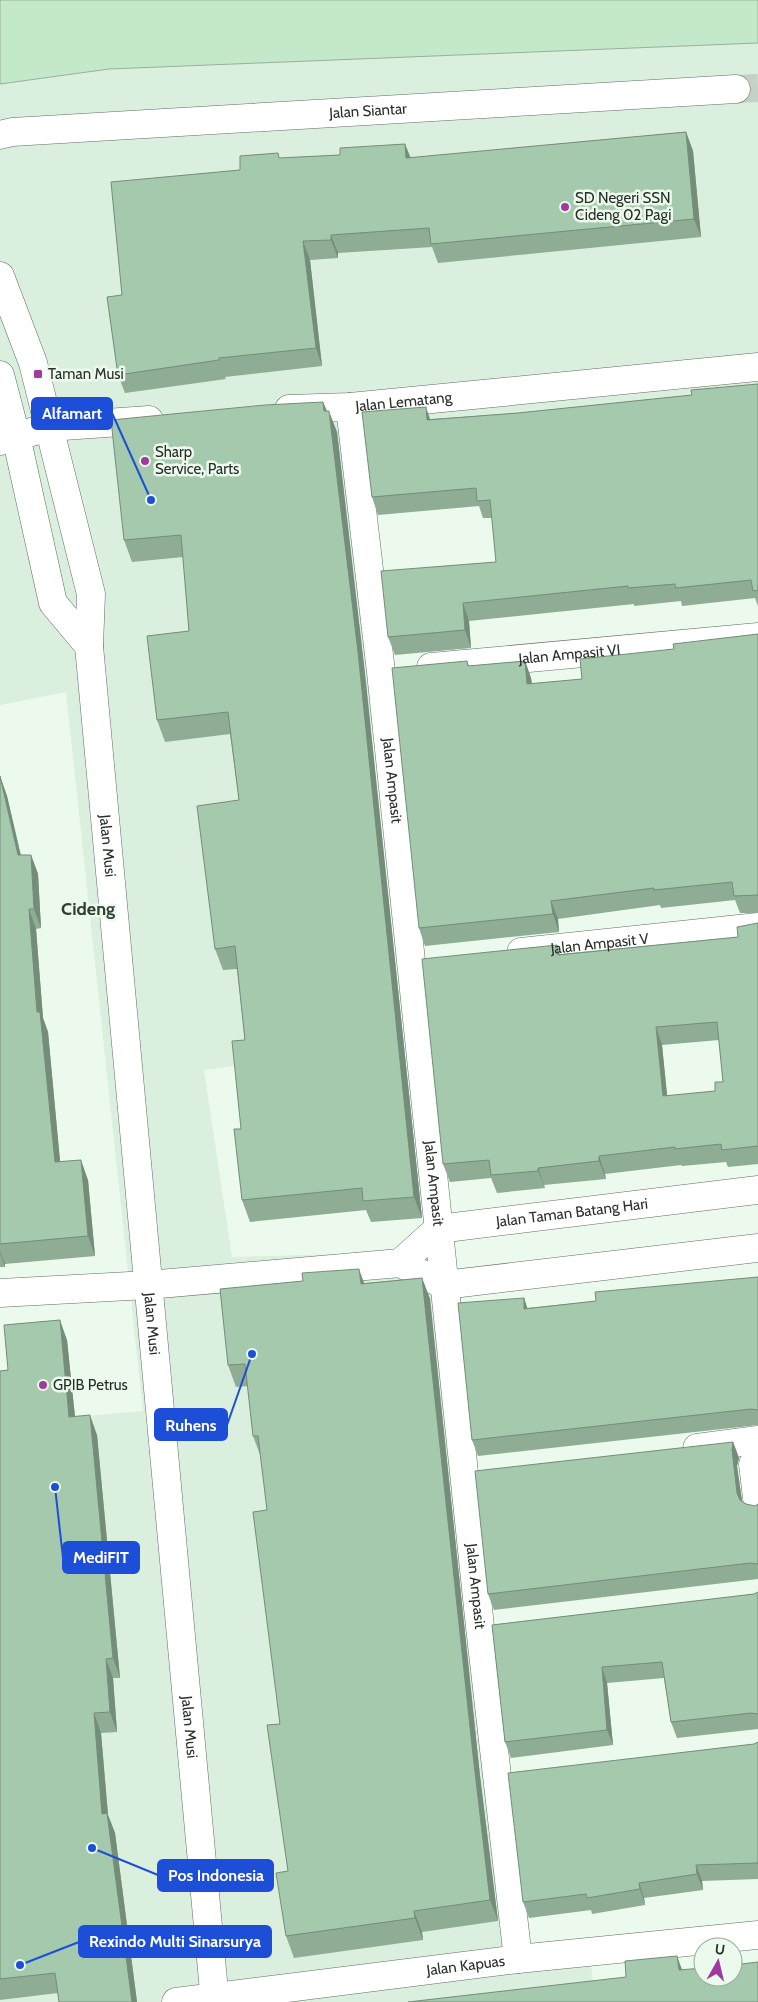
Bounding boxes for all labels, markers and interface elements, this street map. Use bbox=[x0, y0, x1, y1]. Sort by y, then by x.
street label: Jalan Siantar bbox=[328, 100, 408, 122]
place label: SD Negeri SSN Cideng 02 Pagi bbox=[575, 189, 671, 224]
marker: SD Negeri SSN Cideng 02 Pagi bbox=[559, 201, 571, 213]
place label: Taman Musi bbox=[48, 365, 124, 383]
marker: Taman Musi bbox=[32, 368, 44, 380]
street label: Jalan Lematang bbox=[354, 388, 453, 416]
callout: Alfamart bbox=[32, 398, 112, 429]
text: Alfamart bbox=[42, 404, 102, 423]
place label: Sharp Service, Parts bbox=[155, 443, 239, 478]
marker: Sharp Service, Parts bbox=[139, 455, 151, 467]
street label: Jalan Ampasit VI bbox=[517, 641, 621, 668]
street label: Jalan Ampasit bbox=[379, 736, 406, 824]
street label: Jalan Musi bbox=[96, 813, 119, 878]
district label: Cideng bbox=[61, 898, 115, 920]
street label: Jalan Ampasit V bbox=[549, 930, 650, 958]
street label: Jalan Ampasit bbox=[421, 1139, 447, 1227]
street label: Jalan Taman Batang Hari bbox=[494, 1194, 649, 1231]
street label: Jalan Musi bbox=[140, 1291, 164, 1356]
place label: GPIB Petrus bbox=[53, 1376, 128, 1394]
marker: GPIB Petrus bbox=[37, 1379, 49, 1391]
callout: Ruhens bbox=[155, 1409, 227, 1440]
text: Ruhens bbox=[165, 1416, 217, 1435]
callout: MediFIT bbox=[63, 1542, 139, 1573]
street label: Jalan Ampasit bbox=[462, 1542, 489, 1630]
text: MediFIT bbox=[73, 1548, 129, 1567]
street label: Jalan Musi bbox=[178, 1694, 201, 1759]
callout: Pos Indonesia bbox=[158, 1860, 273, 1891]
text: Pos Indonesia bbox=[168, 1866, 264, 1885]
callout: Rexindo Multi Sinarsurya bbox=[79, 1926, 271, 1957]
text: Rexindo Multi Sinarsurya bbox=[89, 1932, 261, 1951]
north arrow bbox=[693, 1937, 743, 1987]
text: U bbox=[714, 1940, 726, 1959]
street label: Jalan Kapuas bbox=[425, 1952, 506, 1980]

